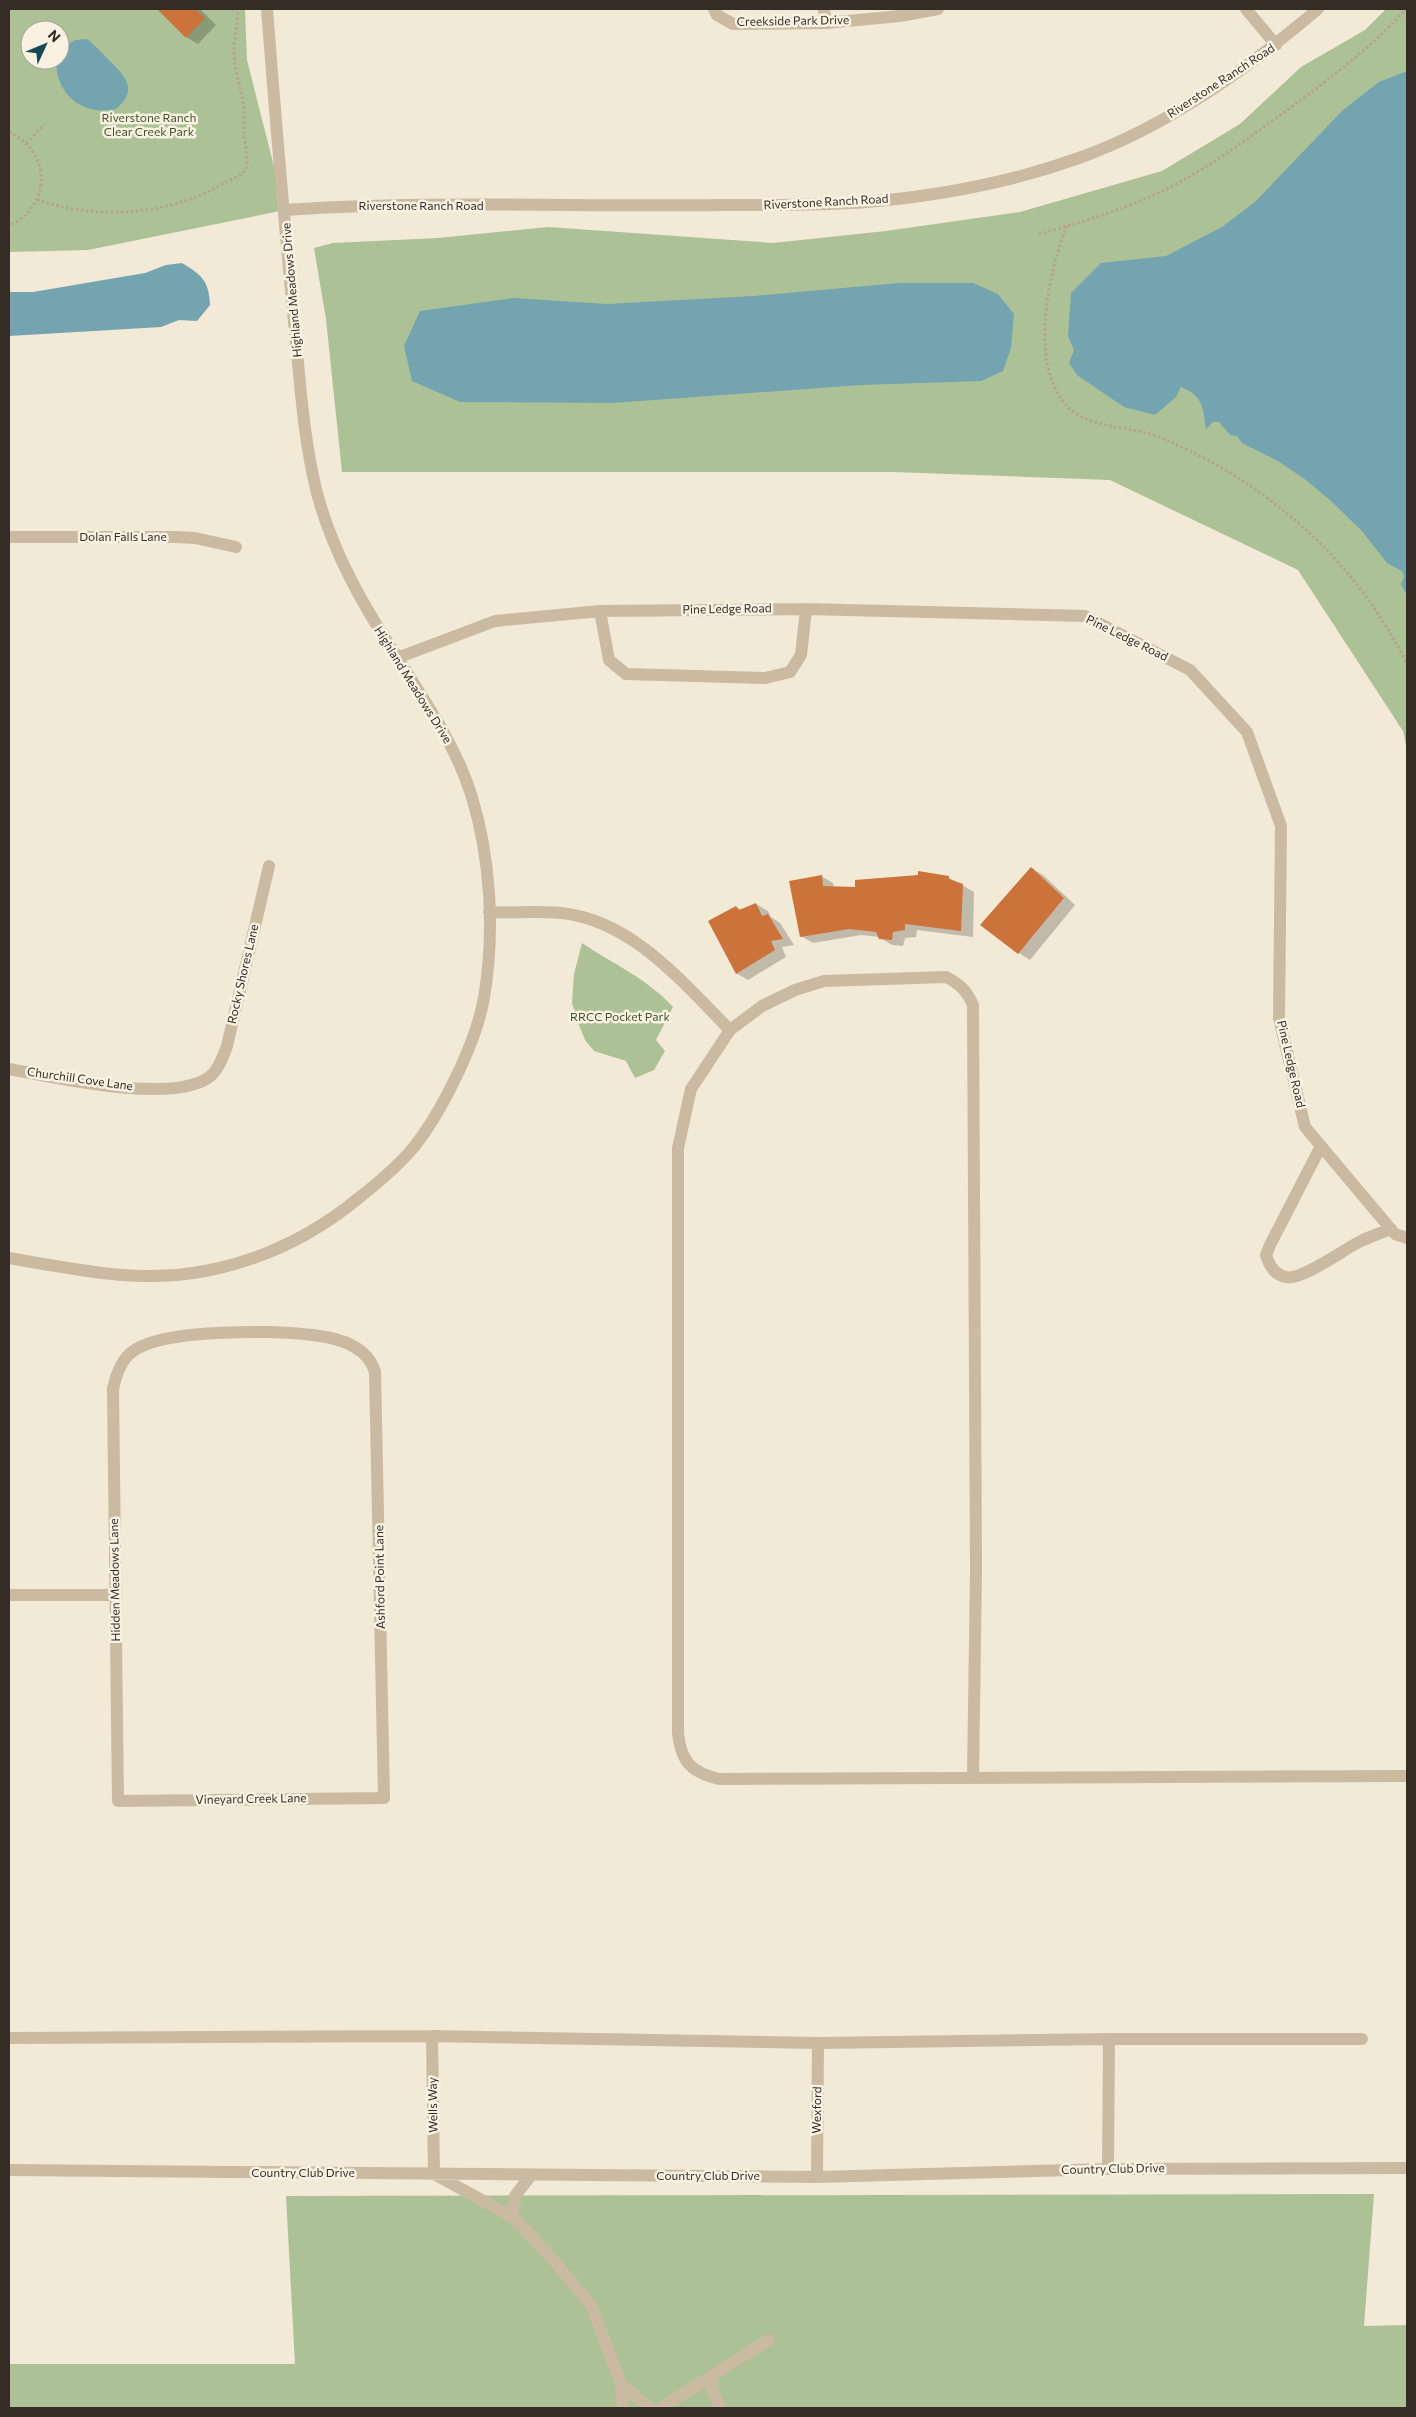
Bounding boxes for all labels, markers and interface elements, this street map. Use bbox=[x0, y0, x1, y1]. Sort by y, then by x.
street label: Creekside Park Drive bbox=[737, 12, 849, 28]
north arrow bbox=[20, 20, 70, 70]
text: N bbox=[45, 26, 64, 45]
street label: Riverstone Ranch Road bbox=[1164, 40, 1277, 120]
park label: Riverstone Ranch Clear Creek Park bbox=[102, 110, 196, 138]
street label: Riverstone Ranch Road bbox=[763, 191, 889, 211]
street label: Riverstone Ranch Road bbox=[358, 198, 484, 212]
street label: Highland Meadows Drive bbox=[278, 222, 304, 358]
street label: Dolan Falls Lane bbox=[79, 529, 167, 543]
street label: Pine Ledge Road bbox=[682, 600, 772, 616]
street label: Pine Ledge Road bbox=[1084, 611, 1171, 663]
street label: Highland Meadows Drive bbox=[372, 623, 456, 745]
street label: Rocky Shores Lane bbox=[224, 923, 260, 1025]
park label: RRCC Pocket Park bbox=[570, 1009, 670, 1023]
street label: Pine Ledge Road bbox=[1275, 1019, 1309, 1109]
street label: Churchill Cove Lane bbox=[26, 1064, 134, 1092]
street label: Hidden Meadows Lane bbox=[106, 1518, 122, 1642]
street label: Ashford Point Lane bbox=[371, 1525, 387, 1629]
street label: Vineyard Creek Lane bbox=[195, 1790, 307, 1806]
street label: Wells Way bbox=[425, 2077, 439, 2133]
street label: Wexford bbox=[809, 2086, 823, 2134]
street label: Country Club Drive bbox=[1061, 2160, 1165, 2176]
street label: Country Club Drive bbox=[251, 2165, 355, 2179]
street label: Country Club Drive bbox=[656, 2168, 760, 2182]

